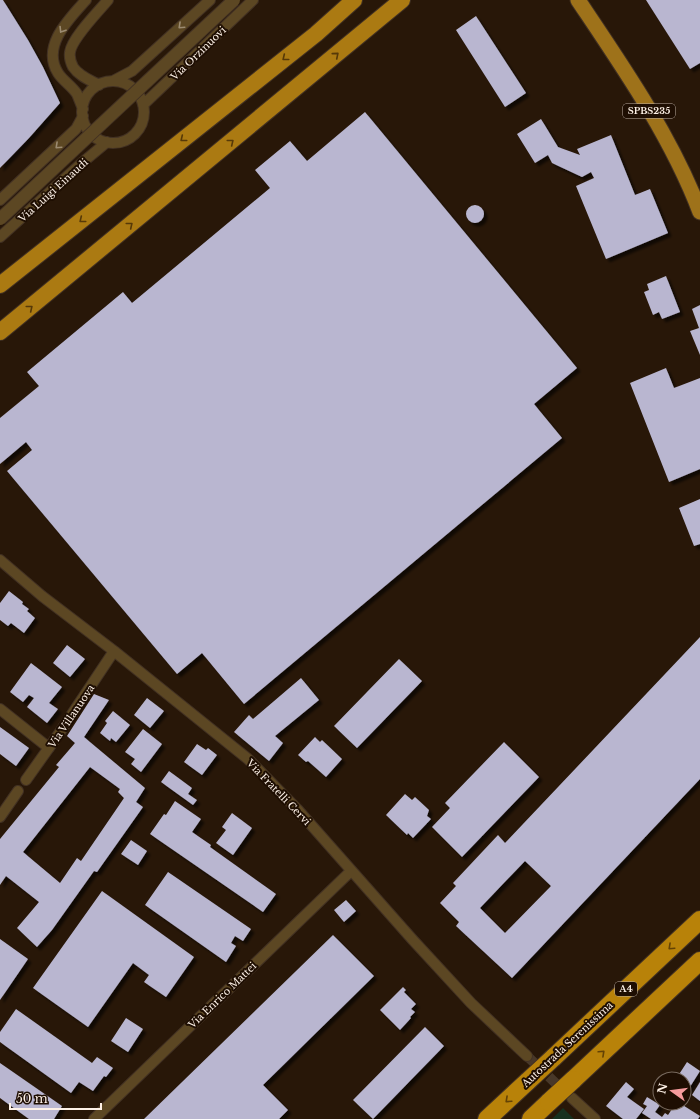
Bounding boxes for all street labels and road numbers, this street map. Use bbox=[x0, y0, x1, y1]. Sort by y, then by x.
street label: Via Orzinuovi bbox=[167, 23, 229, 84]
road number: SPBS235 bbox=[623, 104, 675, 118]
street label: Via Luigi Einaudi bbox=[15, 155, 91, 226]
street label: Via Villanuova bbox=[45, 682, 98, 751]
street label: Via Fratelli Cervi bbox=[243, 756, 314, 828]
street label: Via Enrico Mattei bbox=[185, 959, 260, 1032]
road number: A4 bbox=[615, 982, 637, 996]
street label: Autostrada Serenissima bbox=[518, 998, 616, 1091]

